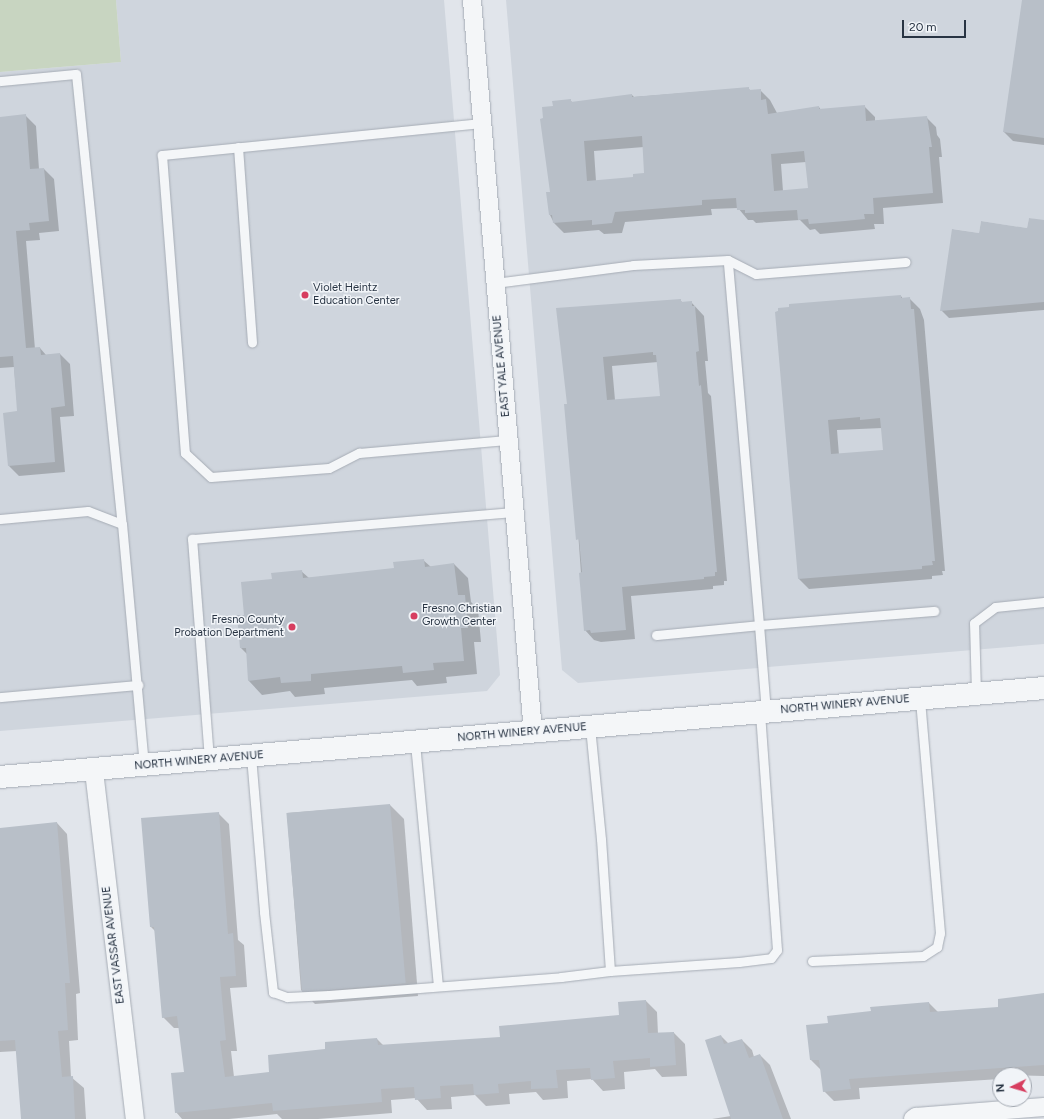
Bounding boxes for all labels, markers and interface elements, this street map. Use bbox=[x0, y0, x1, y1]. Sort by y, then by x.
scale bar bbox=[904, 12, 968, 38]
text: 20 m bbox=[909, 20, 937, 34]
place label: Violet Heintz Education Center bbox=[313, 282, 400, 308]
marker: Violet Heintz Education Center bbox=[300, 290, 310, 300]
street label: EAST YALE AVENUE bbox=[491, 314, 513, 418]
place label: Fresno Christian Growth Center bbox=[422, 603, 502, 629]
marker: Fresno Christian Growth Center bbox=[409, 611, 419, 621]
place label: Fresno County Probation Department bbox=[174, 614, 284, 640]
marker: Fresno County Probation Department bbox=[287, 622, 297, 632]
street label: NORTH WINERY AVENUE bbox=[780, 693, 910, 717]
street label: NORTH WINERY AVENUE bbox=[457, 721, 587, 745]
street label: NORTH WINERY AVENUE bbox=[134, 749, 264, 773]
street label: EAST VASSAR AVENUE bbox=[100, 885, 128, 1005]
north arrow bbox=[992, 1067, 1032, 1107]
text: N bbox=[994, 1083, 1007, 1093]

